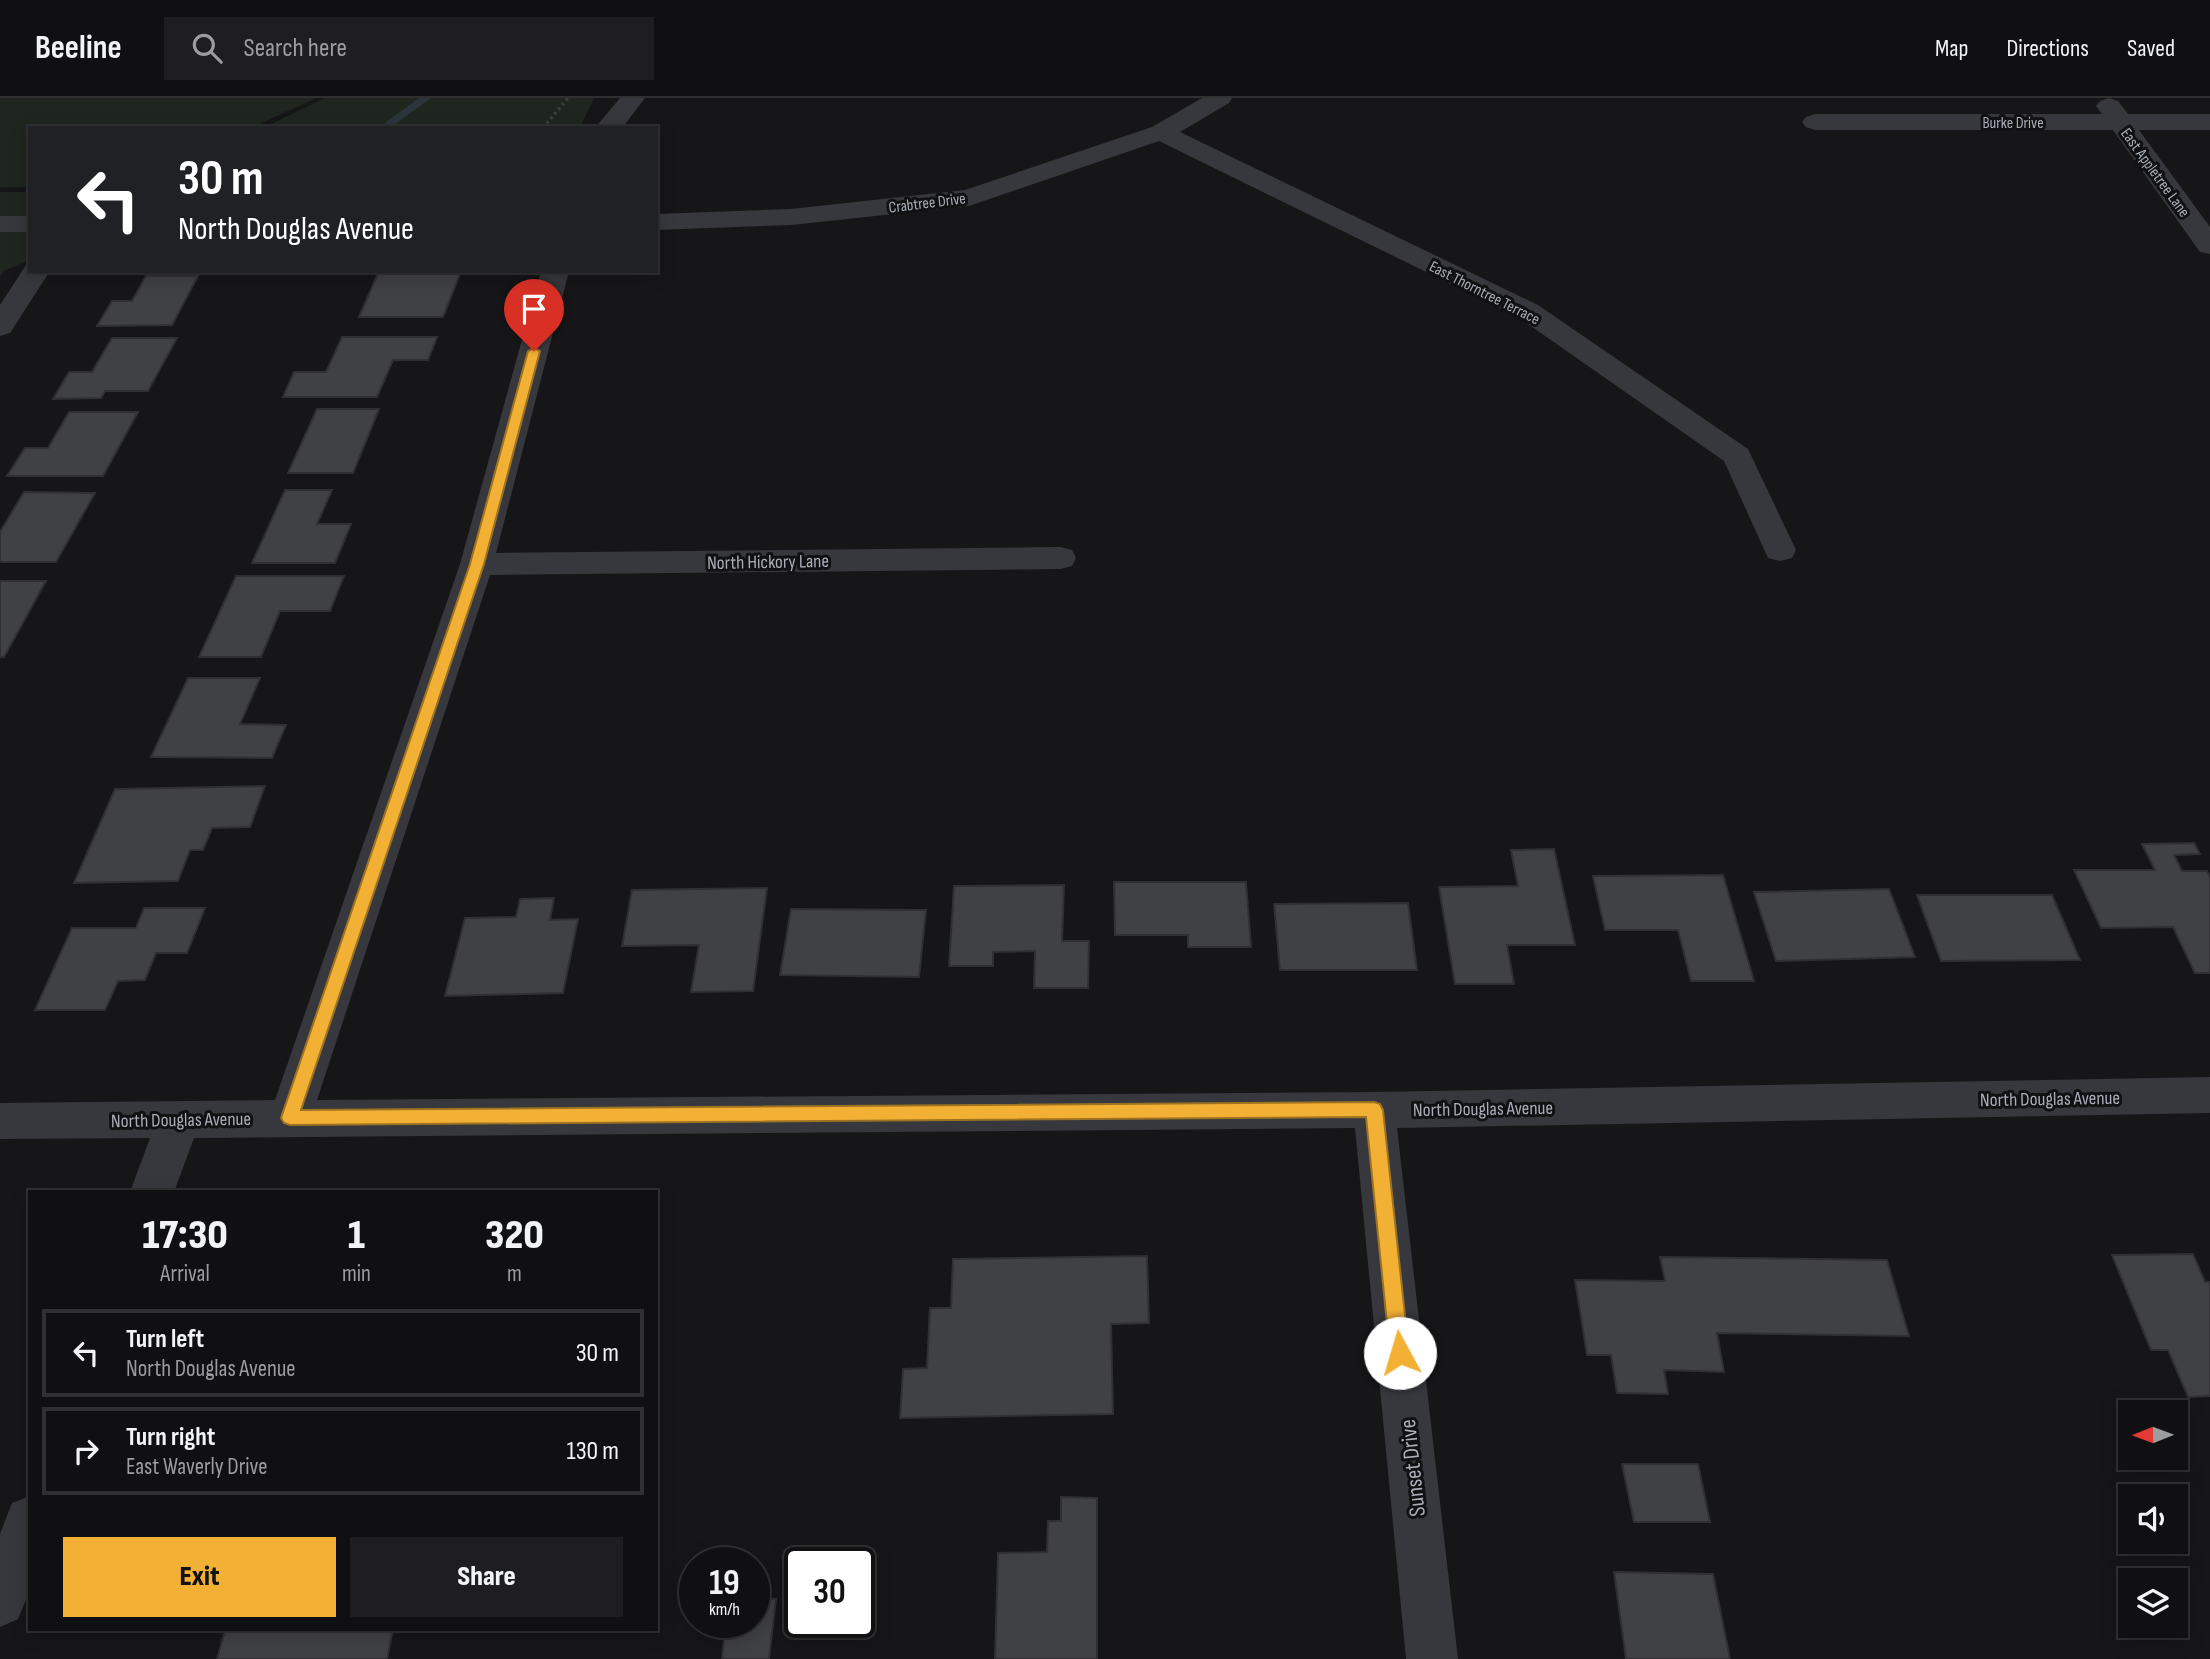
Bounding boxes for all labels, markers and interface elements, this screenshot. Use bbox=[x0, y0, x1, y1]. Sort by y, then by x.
search box bbox=[164, 17, 654, 80]
text: Beeline bbox=[35, 28, 122, 68]
icon: search bbox=[188, 29, 226, 67]
text: Search here bbox=[244, 33, 347, 64]
text: Map bbox=[1935, 34, 1968, 63]
text: Directions bbox=[2006, 34, 2089, 63]
text: Saved bbox=[2127, 34, 2175, 63]
street label: Burke Drive bbox=[1982, 114, 2044, 133]
street label: East Appletree Lane bbox=[2116, 125, 2193, 221]
text: 30 m bbox=[178, 150, 263, 209]
icon: left bbox=[63, 154, 154, 245]
street label: Crabtree Drive bbox=[888, 189, 967, 218]
text: North Douglas Avenue bbox=[178, 210, 414, 249]
street label: East Thorntree Terrace bbox=[1426, 257, 1543, 329]
pin bbox=[504, 279, 564, 351]
icon: arrive bbox=[515, 290, 553, 328]
street label: North Hickory Lane bbox=[707, 550, 829, 575]
street label: North Douglas Avenue bbox=[1980, 1087, 2120, 1112]
street label: North Douglas Avenue bbox=[1413, 1097, 1553, 1122]
street label: North Douglas Avenue bbox=[111, 1108, 251, 1133]
text: 17:30 bbox=[142, 1210, 228, 1261]
text: 1 bbox=[348, 1210, 365, 1261]
text: 320 bbox=[485, 1210, 544, 1261]
text: Arrival bbox=[160, 1260, 210, 1288]
text: min bbox=[342, 1260, 371, 1288]
text: m bbox=[507, 1260, 522, 1288]
position arrow bbox=[1363, 1316, 1437, 1390]
text: Turn left bbox=[126, 1324, 204, 1355]
icon: left bbox=[67, 1334, 105, 1372]
text: 30 m bbox=[576, 1338, 619, 1369]
text: North Douglas Avenue bbox=[126, 1355, 296, 1383]
north arrow bbox=[2118, 1400, 2188, 1470]
map controls bbox=[2118, 1400, 2188, 1638]
street label: Sunset Drive bbox=[1394, 1418, 1432, 1518]
text: Turn right bbox=[126, 1422, 215, 1453]
icon: right bbox=[67, 1432, 105, 1470]
text: 130 m bbox=[567, 1436, 619, 1467]
text: East Waverly Drive bbox=[126, 1453, 268, 1481]
button: sound bbox=[2118, 1484, 2188, 1554]
button: Exit bbox=[63, 1537, 336, 1617]
button: Share bbox=[350, 1537, 623, 1617]
speed limit sign: 30 bbox=[784, 1547, 875, 1638]
text: 19 bbox=[709, 1562, 740, 1605]
button: layers bbox=[2118, 1568, 2188, 1638]
text: km/h bbox=[709, 1599, 740, 1620]

